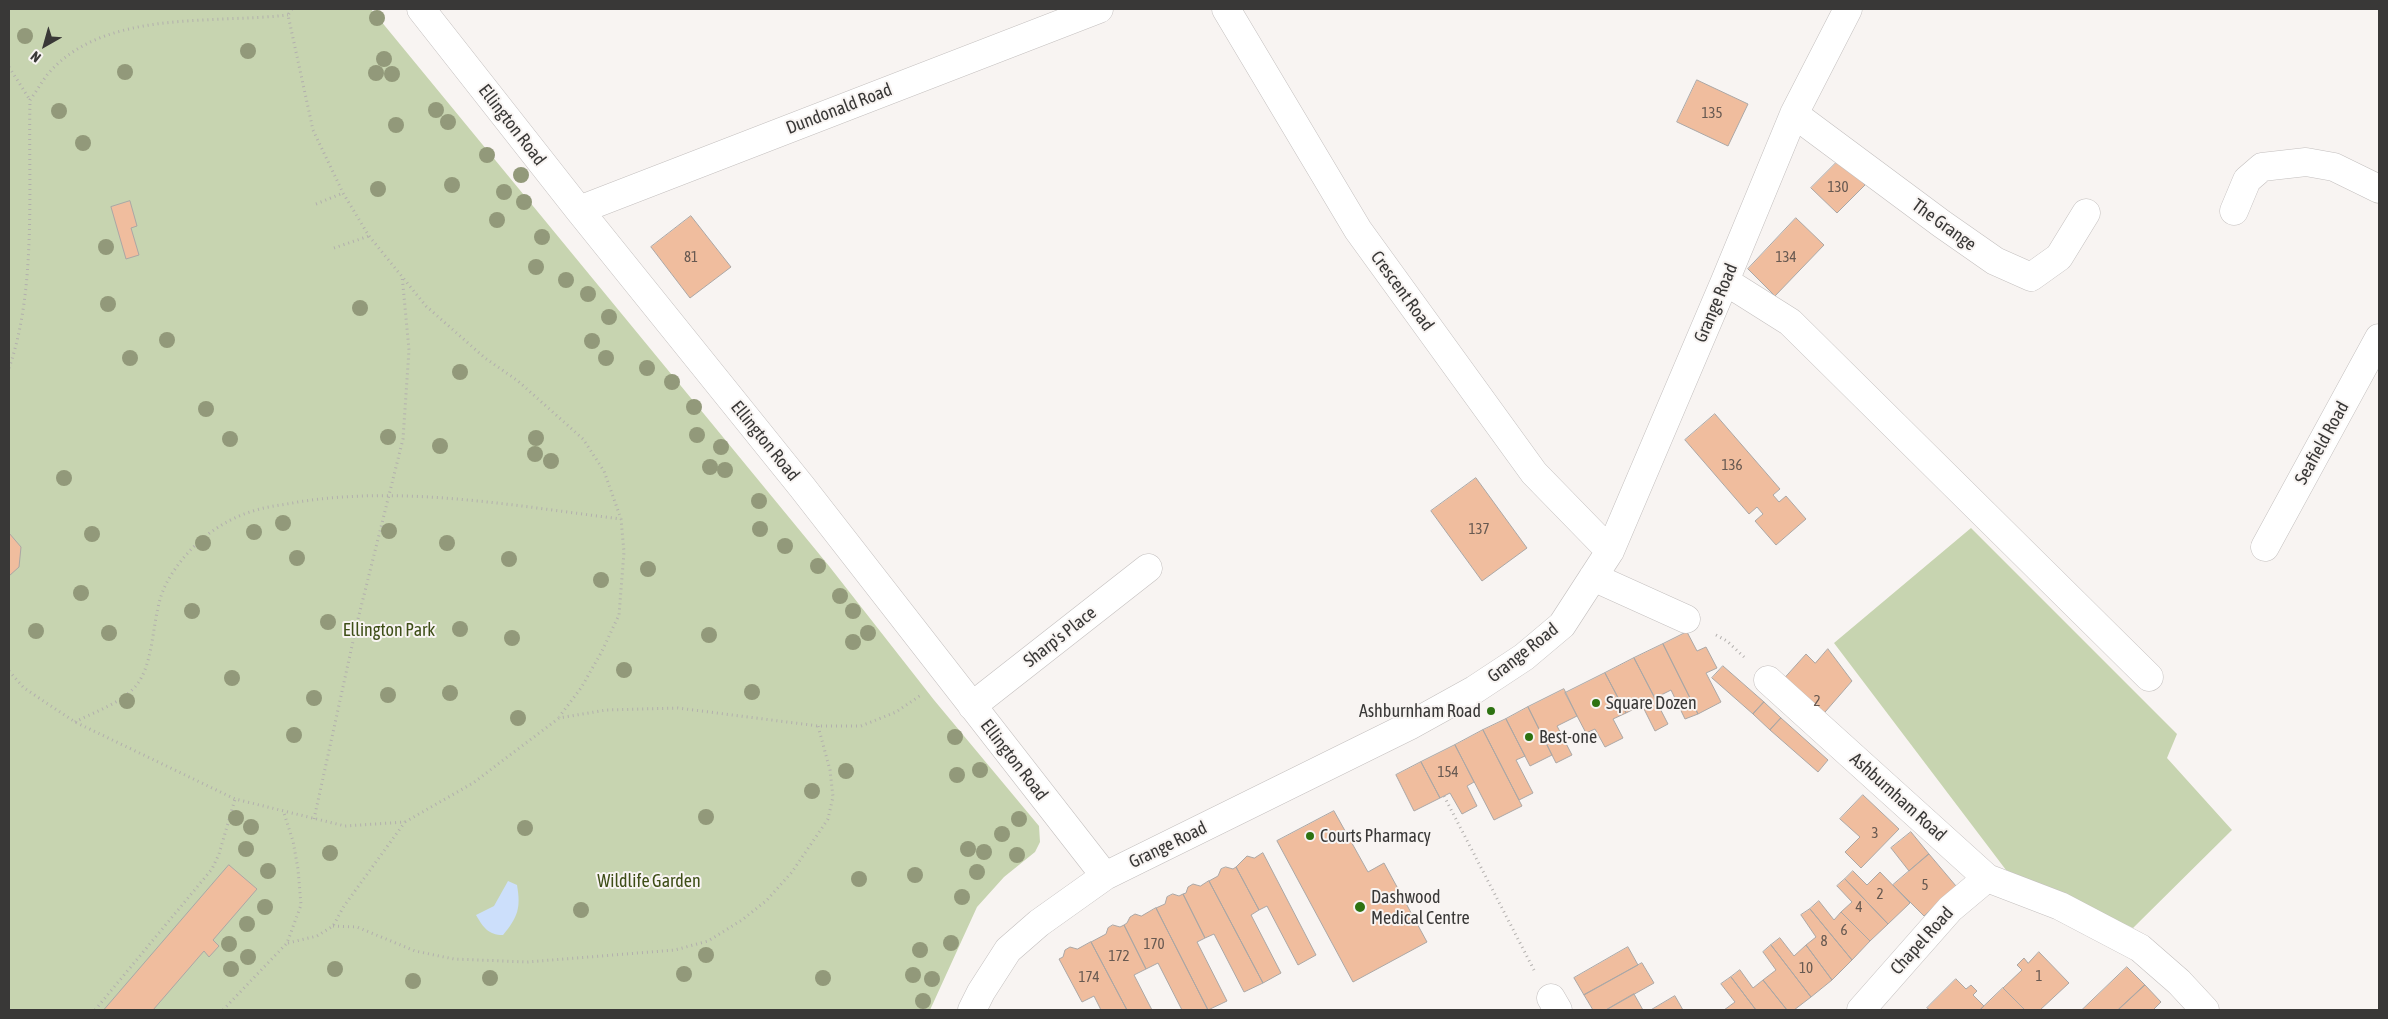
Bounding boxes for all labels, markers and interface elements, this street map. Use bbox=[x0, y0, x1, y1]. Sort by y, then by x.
north arrow bbox=[20, 20, 70, 70]
text: N bbox=[28, 48, 44, 66]
street label: Dundonald Road bbox=[783, 79, 895, 139]
street label: Ellington Road bbox=[474, 80, 550, 170]
house number: 135 bbox=[1701, 104, 1723, 122]
house number: 130 bbox=[1827, 178, 1849, 196]
street label: The Grange bbox=[1908, 194, 1980, 256]
street label: Crescent Road bbox=[1366, 247, 1438, 335]
house number: 81 bbox=[684, 248, 698, 266]
house number: 134 bbox=[1775, 248, 1797, 266]
street label: Grange Road bbox=[1690, 260, 1742, 346]
street label: Ellington Road bbox=[726, 397, 804, 485]
street label: Seafield Road bbox=[2290, 398, 2354, 488]
house number: 136 bbox=[1721, 456, 1743, 474]
house number: 137 bbox=[1468, 520, 1490, 538]
street label: Sharp's Place bbox=[1019, 602, 1101, 672]
park label: Ellington Park bbox=[343, 619, 435, 641]
street label: Grange Road bbox=[1483, 619, 1563, 687]
place label: Square Dozen bbox=[1606, 692, 1697, 714]
house number: 2 bbox=[1813, 692, 1821, 710]
marker: Square Dozen bbox=[1590, 697, 1602, 709]
place label: Ashburnham Road bbox=[1359, 700, 1481, 722]
marker: Ashburnham Road bbox=[1485, 705, 1497, 717]
street label: Ellington Road bbox=[976, 715, 1052, 805]
place label: Best-one bbox=[1539, 726, 1597, 748]
marker: Best-one bbox=[1523, 731, 1535, 743]
street label: Ashburnham Road bbox=[1845, 748, 1951, 846]
house number: 154 bbox=[1437, 763, 1459, 781]
street label: Grange Road bbox=[1126, 817, 1210, 873]
house number: 3 bbox=[1871, 824, 1879, 842]
place label: Courts Pharmacy bbox=[1320, 825, 1431, 847]
marker: Courts Pharmacy bbox=[1304, 830, 1316, 842]
park label: Wildlife Garden bbox=[597, 870, 701, 892]
house number: 5 bbox=[1921, 876, 1929, 894]
house number: 2 bbox=[1876, 885, 1884, 903]
place label: Dashwood Medical Centre bbox=[1371, 886, 1470, 929]
house number: 4 bbox=[1855, 898, 1863, 916]
marker: Dashwood Medical Centre bbox=[1353, 900, 1367, 914]
street label: Chapel Road bbox=[1886, 903, 1958, 979]
house number: 6 bbox=[1840, 921, 1848, 939]
house number: 8 bbox=[1820, 932, 1828, 950]
house number: 170 bbox=[1143, 935, 1165, 953]
house number: 172 bbox=[1108, 947, 1130, 965]
house number: 10 bbox=[1799, 959, 1813, 977]
house number: 1 bbox=[2035, 967, 2043, 985]
house number: 174 bbox=[1078, 968, 1100, 986]

